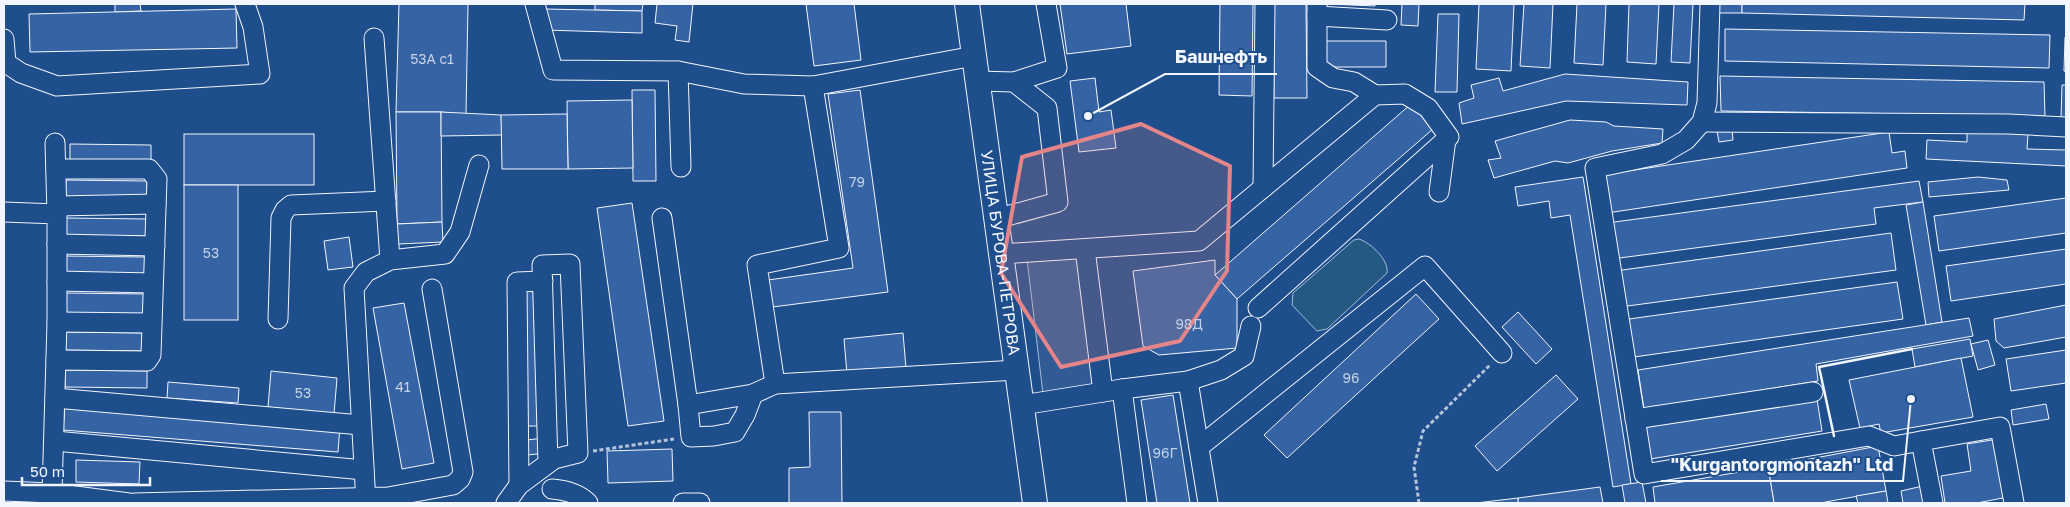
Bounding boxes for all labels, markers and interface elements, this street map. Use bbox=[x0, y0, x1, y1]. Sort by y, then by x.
callout: Башнефть bbox=[1165, 41, 1277, 74]
text: Башнефть bbox=[1175, 45, 1267, 67]
house number: 53А с1 bbox=[410, 50, 454, 67]
street label: УЛИЦА БУРОВА-ПЕТРОВА bbox=[977, 149, 1025, 357]
house number: 79 bbox=[849, 173, 865, 190]
house number: 53 bbox=[203, 244, 219, 261]
house number: 98Д bbox=[1175, 315, 1203, 332]
house number: 96 bbox=[1343, 369, 1359, 386]
house number: 41 bbox=[395, 378, 411, 395]
house number: 53 bbox=[295, 384, 311, 401]
house number: 96Г bbox=[1153, 444, 1178, 461]
callout: "Kurgantorgmontazh" Ltd bbox=[1661, 448, 1903, 481]
text: "Kurgantorgmontazh" Ltd bbox=[1671, 453, 1893, 475]
scale bar bbox=[22, 454, 150, 486]
text: 50 m bbox=[30, 462, 65, 480]

